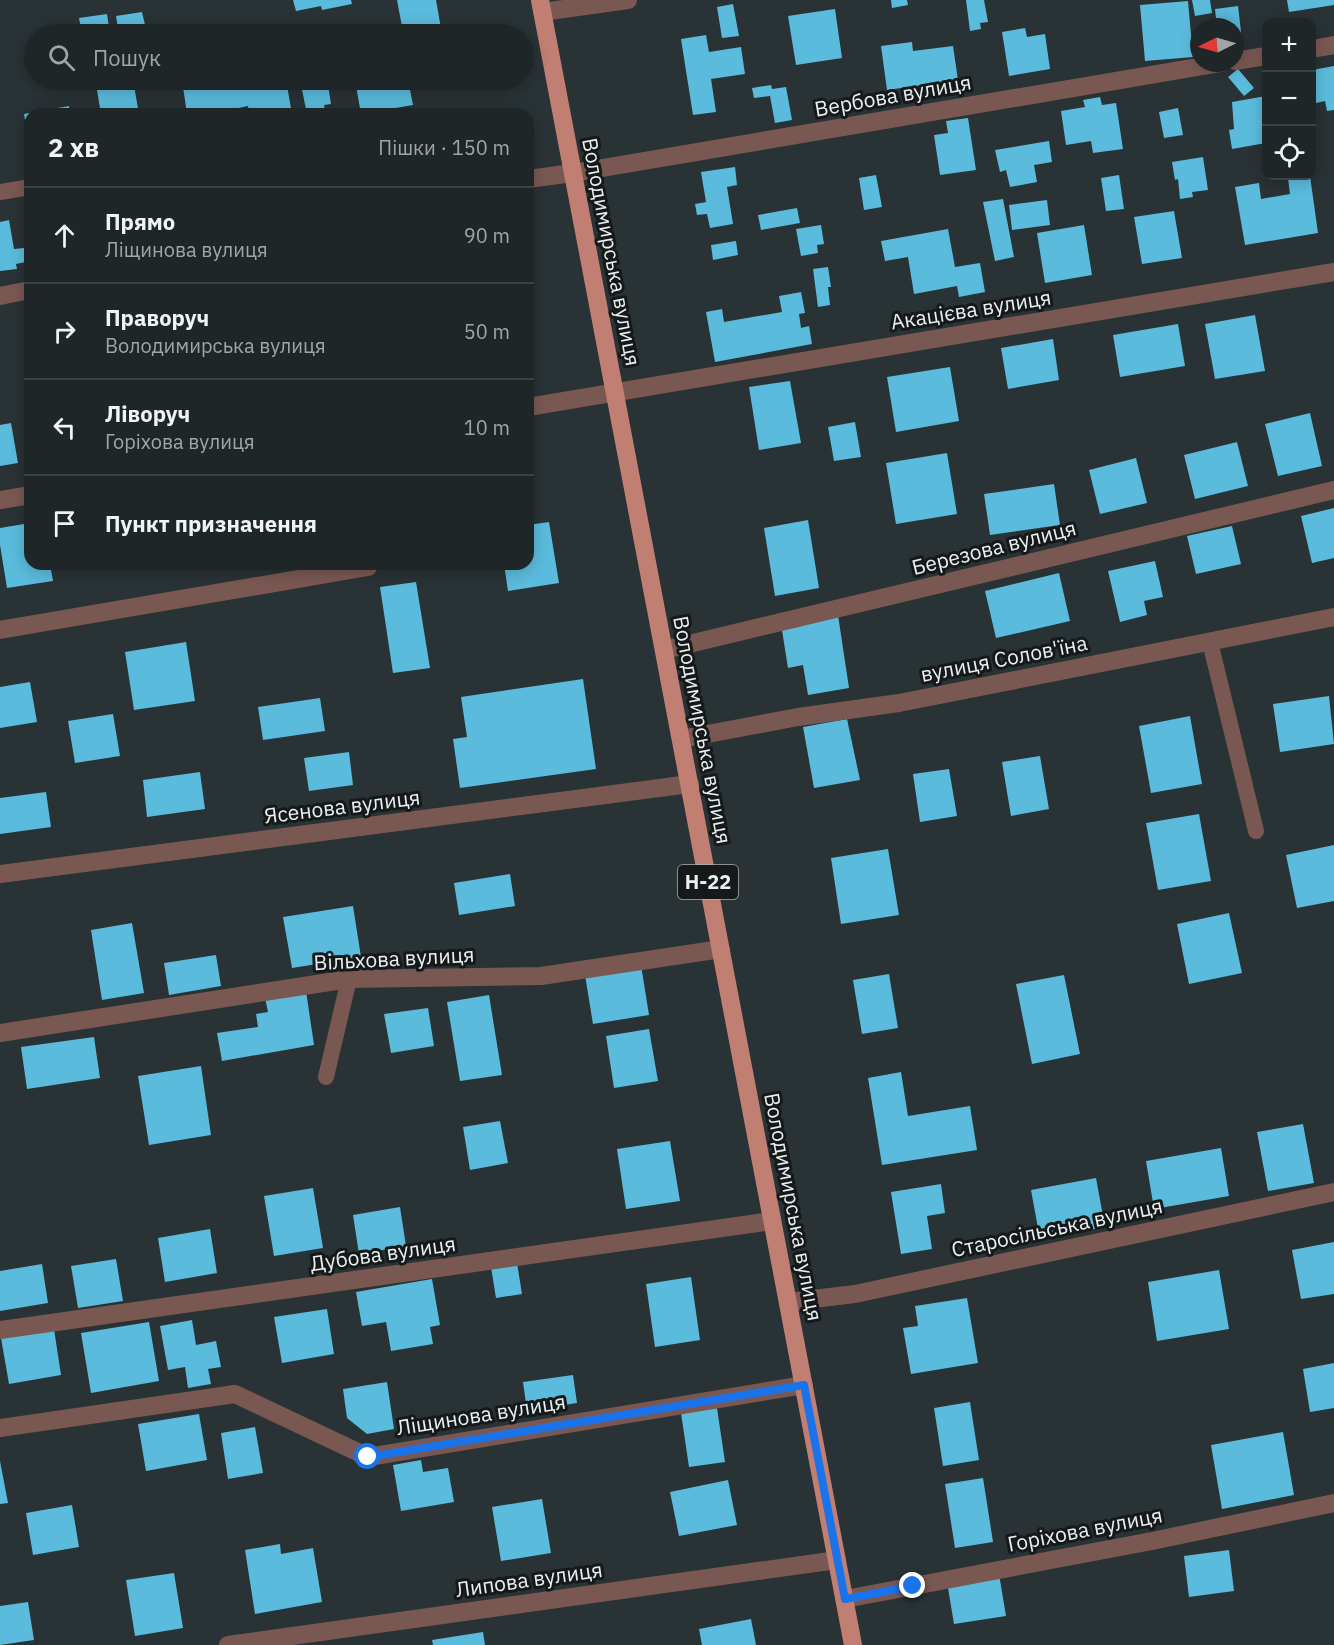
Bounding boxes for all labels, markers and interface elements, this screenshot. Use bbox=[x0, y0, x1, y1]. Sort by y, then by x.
north arrow bbox=[1190, 18, 1244, 72]
map controls bbox=[1262, 18, 1316, 180]
button: + bbox=[1262, 18, 1316, 72]
search box bbox=[24, 24, 534, 90]
icon: search bbox=[45, 41, 78, 74]
text: Пошук bbox=[93, 43, 161, 72]
street label: Вербова вулиця bbox=[812, 67, 973, 123]
button: − bbox=[1262, 72, 1316, 126]
button: locate bbox=[1262, 126, 1316, 180]
text: 2 хв bbox=[48, 130, 99, 164]
text: Пішки · 150 m bbox=[378, 134, 510, 161]
street label: Володимирська вулиця bbox=[576, 135, 648, 368]
text: Прямо bbox=[105, 207, 175, 236]
icon: ahead bbox=[48, 219, 81, 252]
text: 90 m bbox=[464, 222, 510, 249]
text: Ліщинова вулиця bbox=[105, 236, 268, 263]
street label: Акацієва вулиця bbox=[889, 283, 1053, 336]
text: Праворуч bbox=[105, 303, 209, 332]
icon: right bbox=[48, 315, 81, 348]
text: 50 m bbox=[464, 318, 510, 345]
text: Володимирська вулиця bbox=[105, 332, 326, 359]
text: Ліворуч bbox=[105, 399, 190, 428]
icon: left bbox=[48, 411, 81, 444]
text: 10 m bbox=[464, 414, 510, 441]
text: Горіхова вулиця bbox=[105, 428, 255, 455]
icon: arrive bbox=[48, 507, 81, 540]
text: Пункт призначення bbox=[105, 509, 317, 538]
street label: Березова вулиця bbox=[909, 513, 1079, 581]
street label: Володимирська вулиця bbox=[667, 613, 739, 846]
street label: вулиця Солов'їна bbox=[918, 628, 1090, 688]
street label: Ясенова вулиця bbox=[262, 783, 422, 829]
road number: Н-22 bbox=[678, 865, 738, 899]
street label: Вільхова вулиця bbox=[313, 940, 475, 976]
street label: Володимирська вулиця bbox=[758, 1090, 830, 1323]
street label: Старосільська вулиця bbox=[949, 1191, 1165, 1263]
street label: Дубова вулиця bbox=[308, 1229, 457, 1277]
street label: Ліщинова вулиця bbox=[394, 1387, 567, 1441]
route start bbox=[354, 1443, 380, 1469]
street label: Горіхова вулиця bbox=[1005, 1500, 1165, 1558]
street label: Липова вулиця bbox=[454, 1555, 604, 1603]
route end bbox=[899, 1572, 925, 1598]

